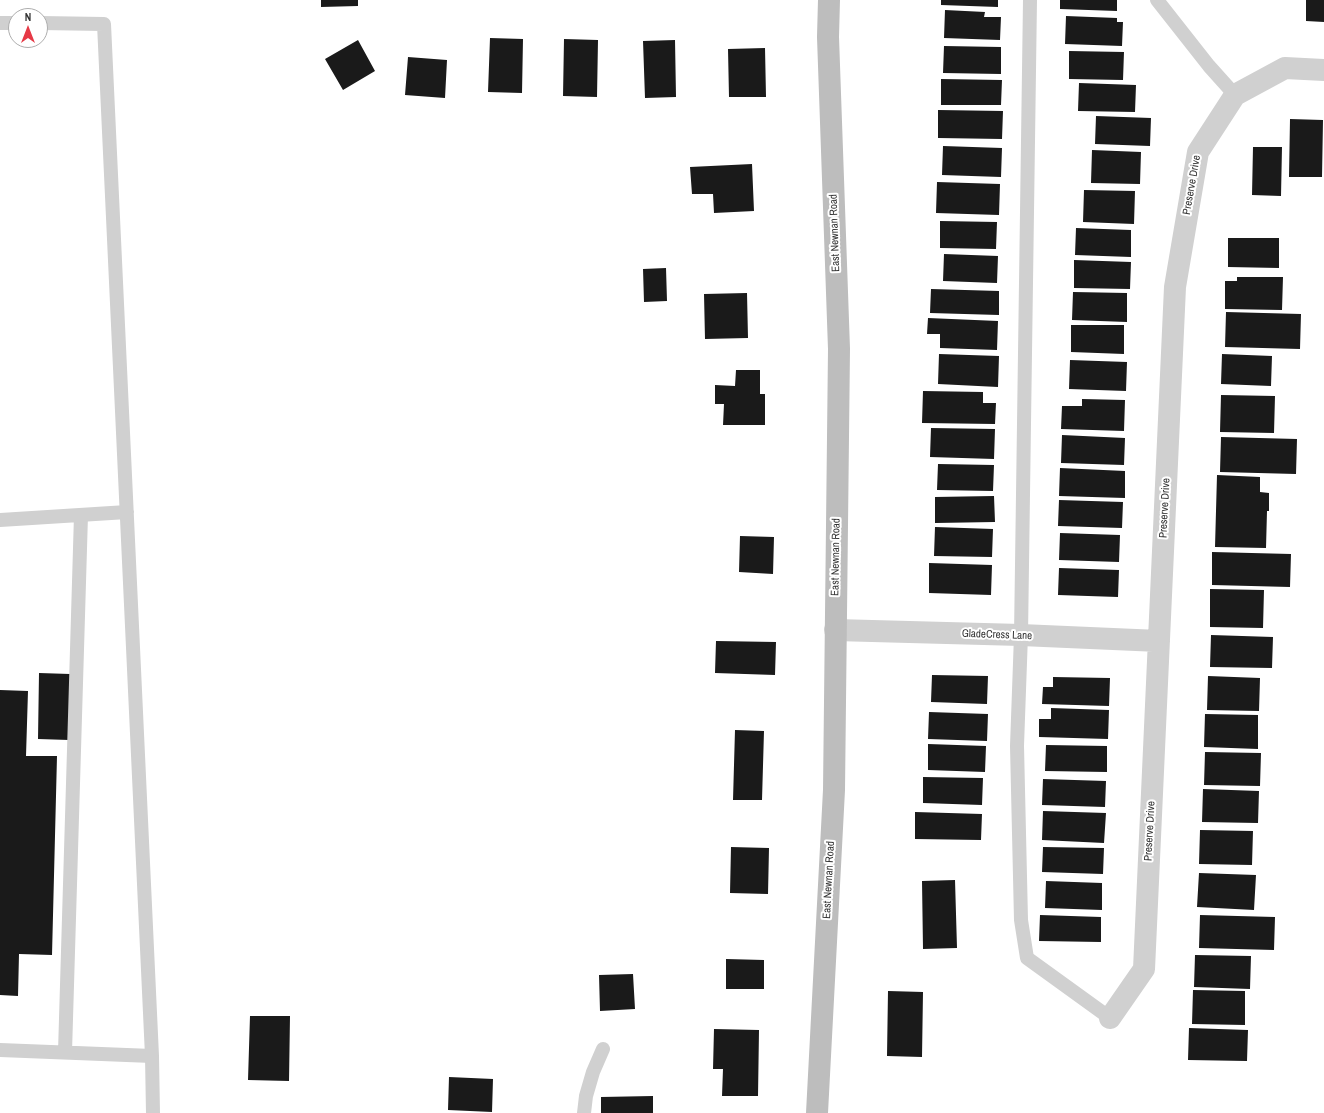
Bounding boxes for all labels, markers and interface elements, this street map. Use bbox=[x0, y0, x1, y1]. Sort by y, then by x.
north arrow bbox=[8, 8, 48, 48]
text: N bbox=[25, 10, 31, 24]
street label: Preserve Drive bbox=[1180, 154, 1204, 216]
street label: East Newnan Road bbox=[827, 194, 843, 272]
street label: Preserve Drive bbox=[1157, 478, 1173, 538]
street label: East Newnan Road bbox=[829, 518, 843, 596]
street label: GladeCress Lane bbox=[962, 627, 1032, 643]
street label: Preserve Drive bbox=[1142, 801, 1158, 861]
street label: East Newnan Road bbox=[820, 841, 838, 919]

